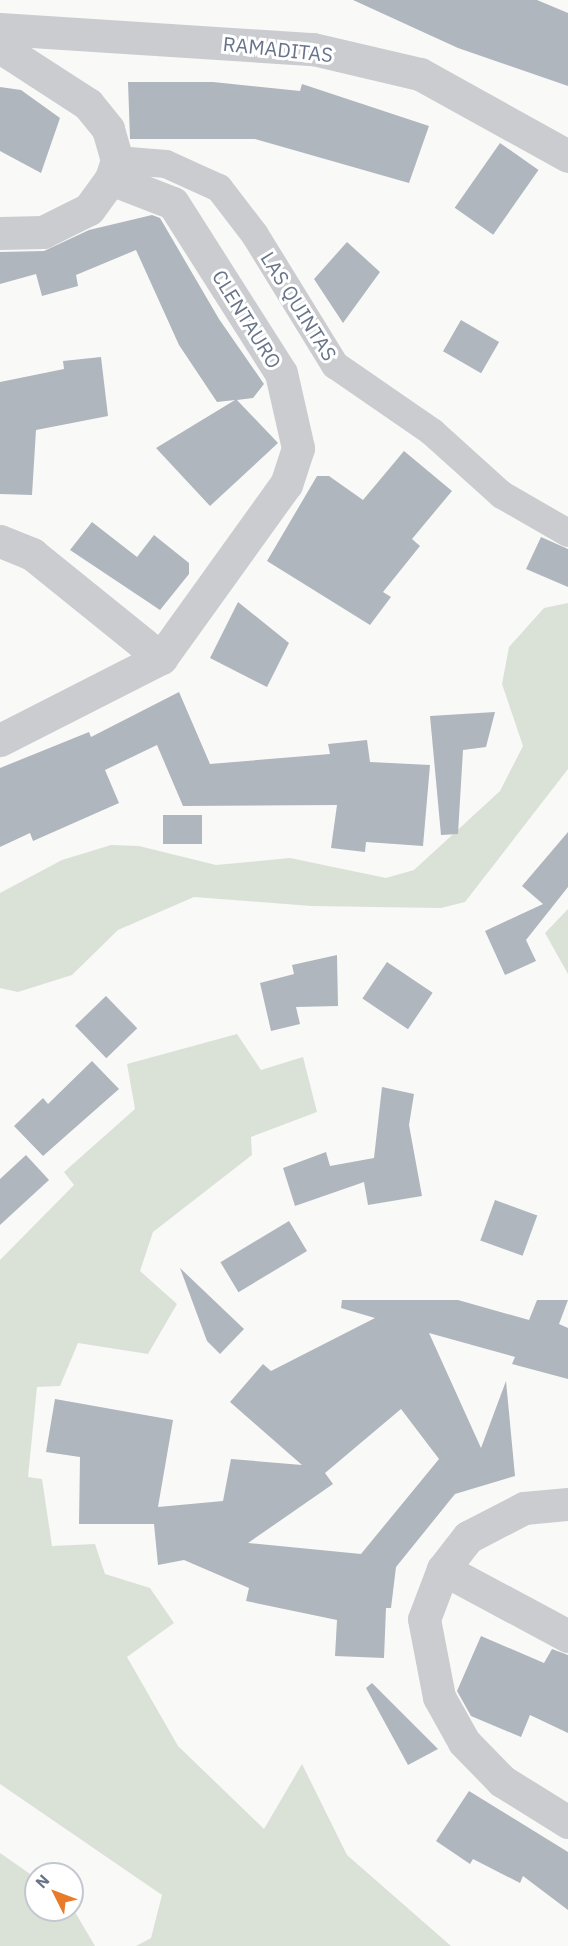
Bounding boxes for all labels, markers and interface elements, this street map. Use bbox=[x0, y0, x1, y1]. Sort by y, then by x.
street label: RAMADITAS bbox=[222, 31, 334, 67]
street label: LAS QUINTAS bbox=[256, 247, 342, 365]
street label: CLENTAURO bbox=[207, 265, 287, 373]
north arrow bbox=[24, 1862, 84, 1922]
text: N bbox=[31, 1870, 53, 1892]

